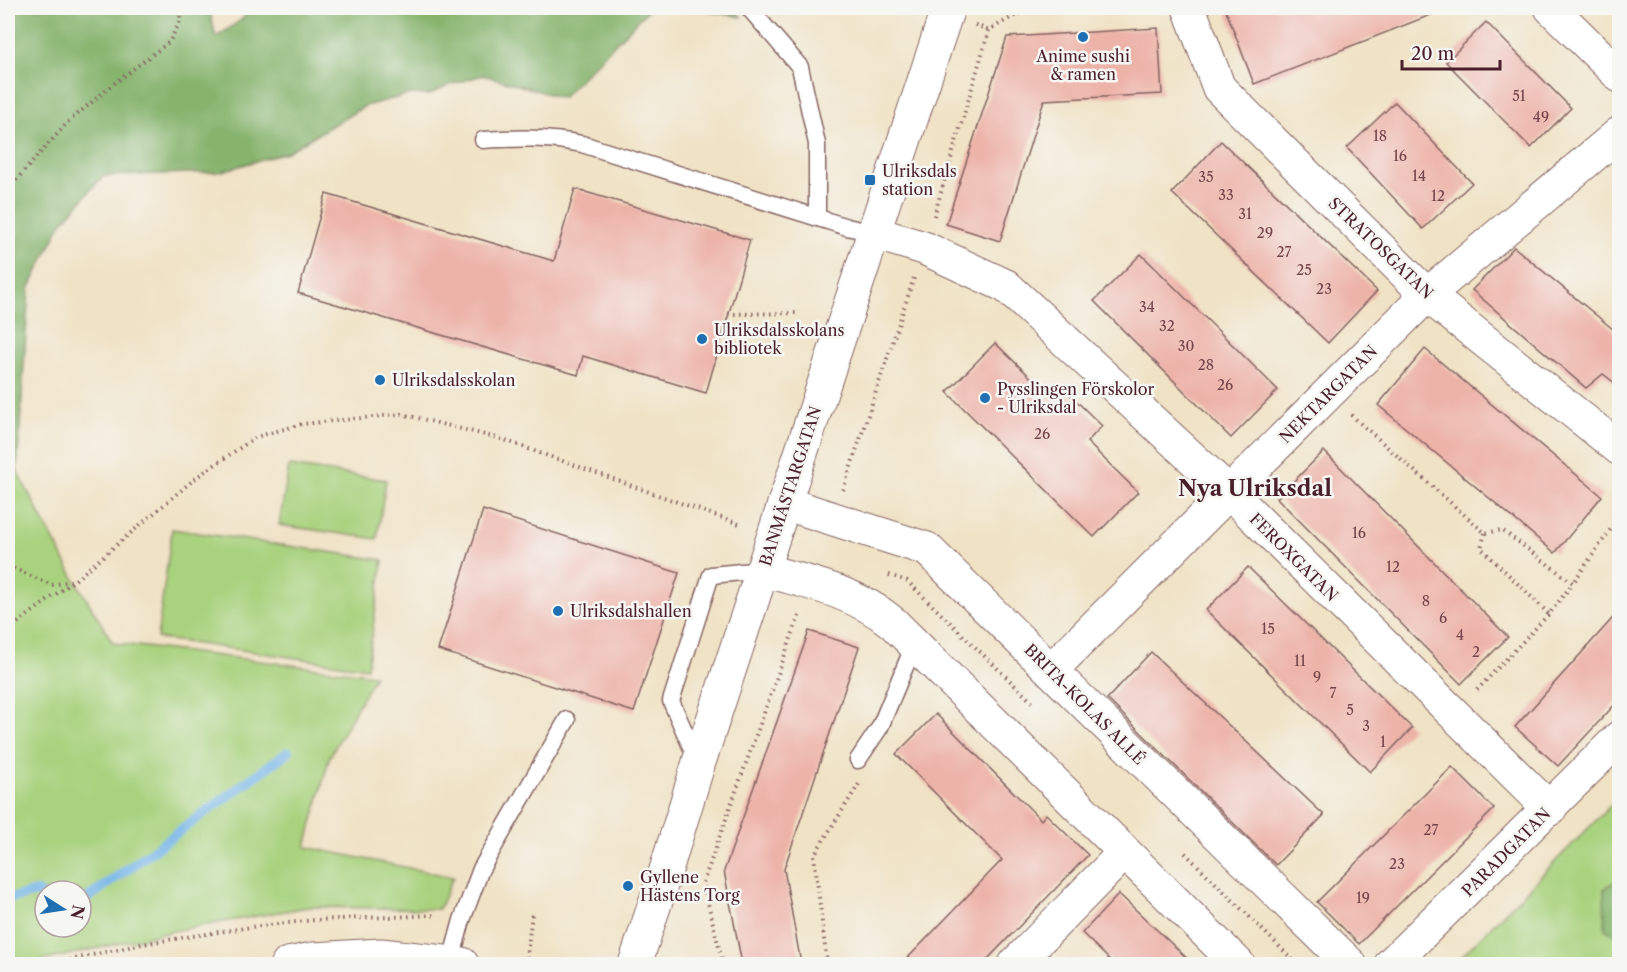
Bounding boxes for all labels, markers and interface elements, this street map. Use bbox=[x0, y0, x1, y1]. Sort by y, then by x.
marker: Anime sushi & ramen bbox=[1076, 30, 1090, 44]
scale bar bbox=[1402, 33, 1500, 71]
text: 20 m bbox=[1411, 43, 1455, 65]
place label: Anime sushi & ramen bbox=[1035, 46, 1130, 84]
house number: 51 bbox=[1512, 87, 1526, 105]
house number: 49 bbox=[1533, 108, 1549, 126]
house number: 18 bbox=[1373, 127, 1387, 145]
house number: 16 bbox=[1393, 147, 1407, 165]
place label: Ulriksdals station bbox=[882, 161, 957, 199]
house number: 14 bbox=[1412, 167, 1426, 185]
house number: 35 bbox=[1198, 168, 1214, 186]
marker: Ulriksdals station bbox=[863, 173, 877, 187]
house number: 33 bbox=[1218, 186, 1234, 204]
house number: 12 bbox=[1431, 187, 1445, 205]
street label: STRATOSGATAN bbox=[1324, 193, 1438, 303]
house number: 31 bbox=[1238, 205, 1252, 223]
house number: 29 bbox=[1257, 224, 1273, 242]
house number: 27 bbox=[1277, 243, 1292, 261]
house number: 25 bbox=[1296, 261, 1312, 279]
house number: 23 bbox=[1316, 280, 1332, 298]
house number: 34 bbox=[1139, 298, 1155, 316]
house number: 32 bbox=[1159, 317, 1175, 335]
place label: Ulriksdalsskolans bibliotek bbox=[714, 320, 844, 358]
marker: Ulriksdalsskolans bibliotek bbox=[695, 332, 709, 346]
house number: 30 bbox=[1178, 337, 1194, 355]
street label: NEKTARGATAN bbox=[1275, 341, 1381, 447]
house number: 28 bbox=[1198, 356, 1214, 374]
place label: Ulriksdalsskolan bbox=[392, 370, 515, 390]
marker: Ulriksdalsskolan bbox=[373, 373, 387, 387]
house number: 26 bbox=[1217, 376, 1233, 394]
place label: Pysslingen Förskolor - Ulriksdal bbox=[997, 379, 1155, 417]
marker: Pysslingen Förskolor - Ulriksdal bbox=[978, 391, 992, 405]
street label: BANMÄSTARGATAN bbox=[755, 404, 825, 568]
house number: 26 bbox=[1034, 425, 1050, 443]
district label: Nya Ulriksdal bbox=[1178, 475, 1332, 502]
street label: FEROXGATAN bbox=[1246, 509, 1342, 605]
house number: 16 bbox=[1352, 524, 1366, 542]
house number: 12 bbox=[1386, 558, 1400, 576]
house number: 8 bbox=[1422, 592, 1430, 610]
place label: Ulriksdalshallen bbox=[570, 601, 692, 621]
marker: Ulriksdalshallen bbox=[551, 604, 565, 618]
house number: 6 bbox=[1439, 609, 1447, 627]
house number: 15 bbox=[1261, 620, 1275, 638]
house number: 4 bbox=[1456, 626, 1464, 644]
street label: BRITA-KOLAS ALLÉ bbox=[1020, 639, 1150, 769]
house number: 2 bbox=[1472, 643, 1480, 661]
house number: 11 bbox=[1294, 652, 1306, 670]
house number: 9 bbox=[1313, 668, 1321, 686]
house number: 7 bbox=[1330, 684, 1337, 702]
house number: 5 bbox=[1346, 701, 1354, 719]
house number: 3 bbox=[1362, 717, 1370, 735]
house number: 1 bbox=[1380, 733, 1386, 751]
street label: PARADGATAN bbox=[1457, 803, 1555, 901]
house number: 27 bbox=[1424, 821, 1439, 839]
house number: 23 bbox=[1389, 855, 1405, 873]
place label: Gyllene Hästens Torg bbox=[640, 867, 740, 905]
north arrow bbox=[33, 879, 93, 939]
marker: Gyllene Hästens Torg bbox=[621, 879, 635, 893]
house number: 19 bbox=[1356, 889, 1370, 907]
text: N bbox=[66, 903, 89, 921]

